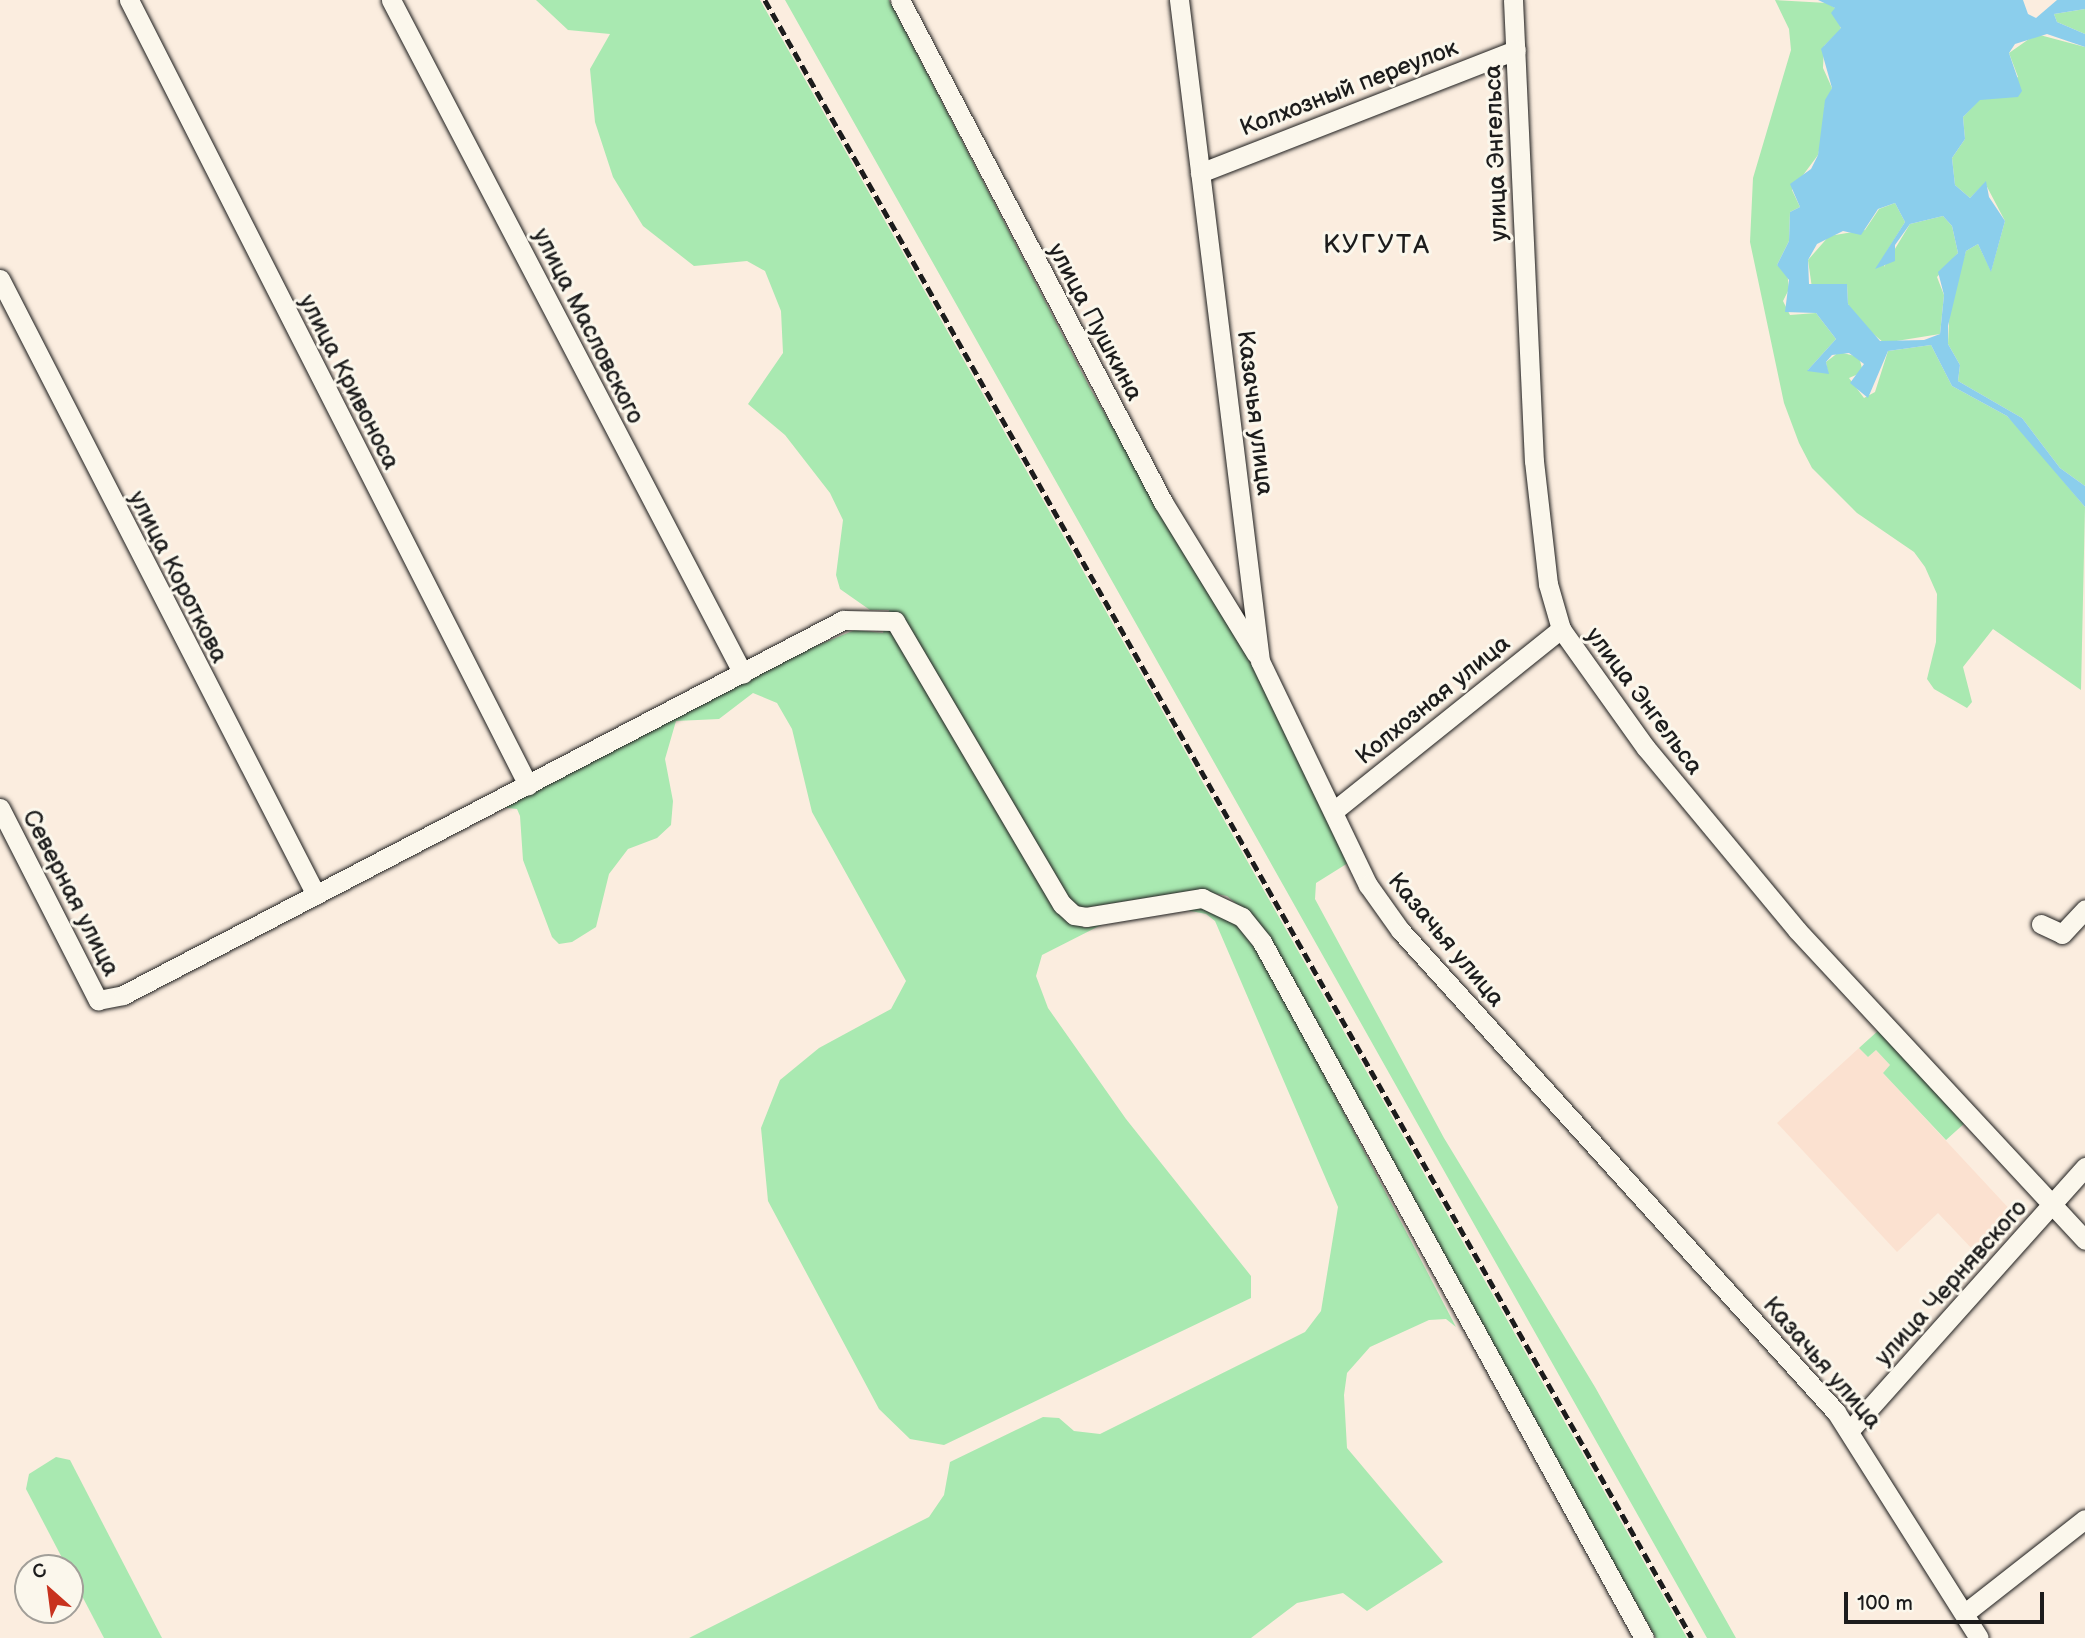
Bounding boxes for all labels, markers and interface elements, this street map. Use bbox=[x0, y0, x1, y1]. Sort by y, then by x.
street label: Колхозный переулок bbox=[1236, 33, 1462, 143]
street label: улица Энгельса bbox=[1479, 64, 1513, 242]
street label: улица Масловского bbox=[526, 223, 650, 429]
district label: КУГУТА bbox=[1324, 230, 1430, 262]
street label: улица Пушкина bbox=[1041, 238, 1149, 406]
street label: улица Кривоноса bbox=[292, 290, 406, 474]
street label: Казачья улица bbox=[1231, 329, 1279, 497]
street label: улица Короткова bbox=[122, 486, 234, 668]
street label: улица Энгельса bbox=[1579, 622, 1709, 780]
street label: Колхозная улица bbox=[1350, 629, 1516, 771]
street label: Северная улица bbox=[17, 805, 125, 981]
street label: Казачья улица bbox=[1382, 867, 1510, 1013]
street label: улица Чернявского bbox=[1869, 1194, 2033, 1372]
street label: Казачья улица bbox=[1757, 1291, 1887, 1435]
north arrow bbox=[14, 1554, 84, 1624]
text: С bbox=[29, 1559, 51, 1585]
scale bar bbox=[1847, 1578, 2046, 1622]
text: 100 m bbox=[1857, 1591, 1913, 1616]

